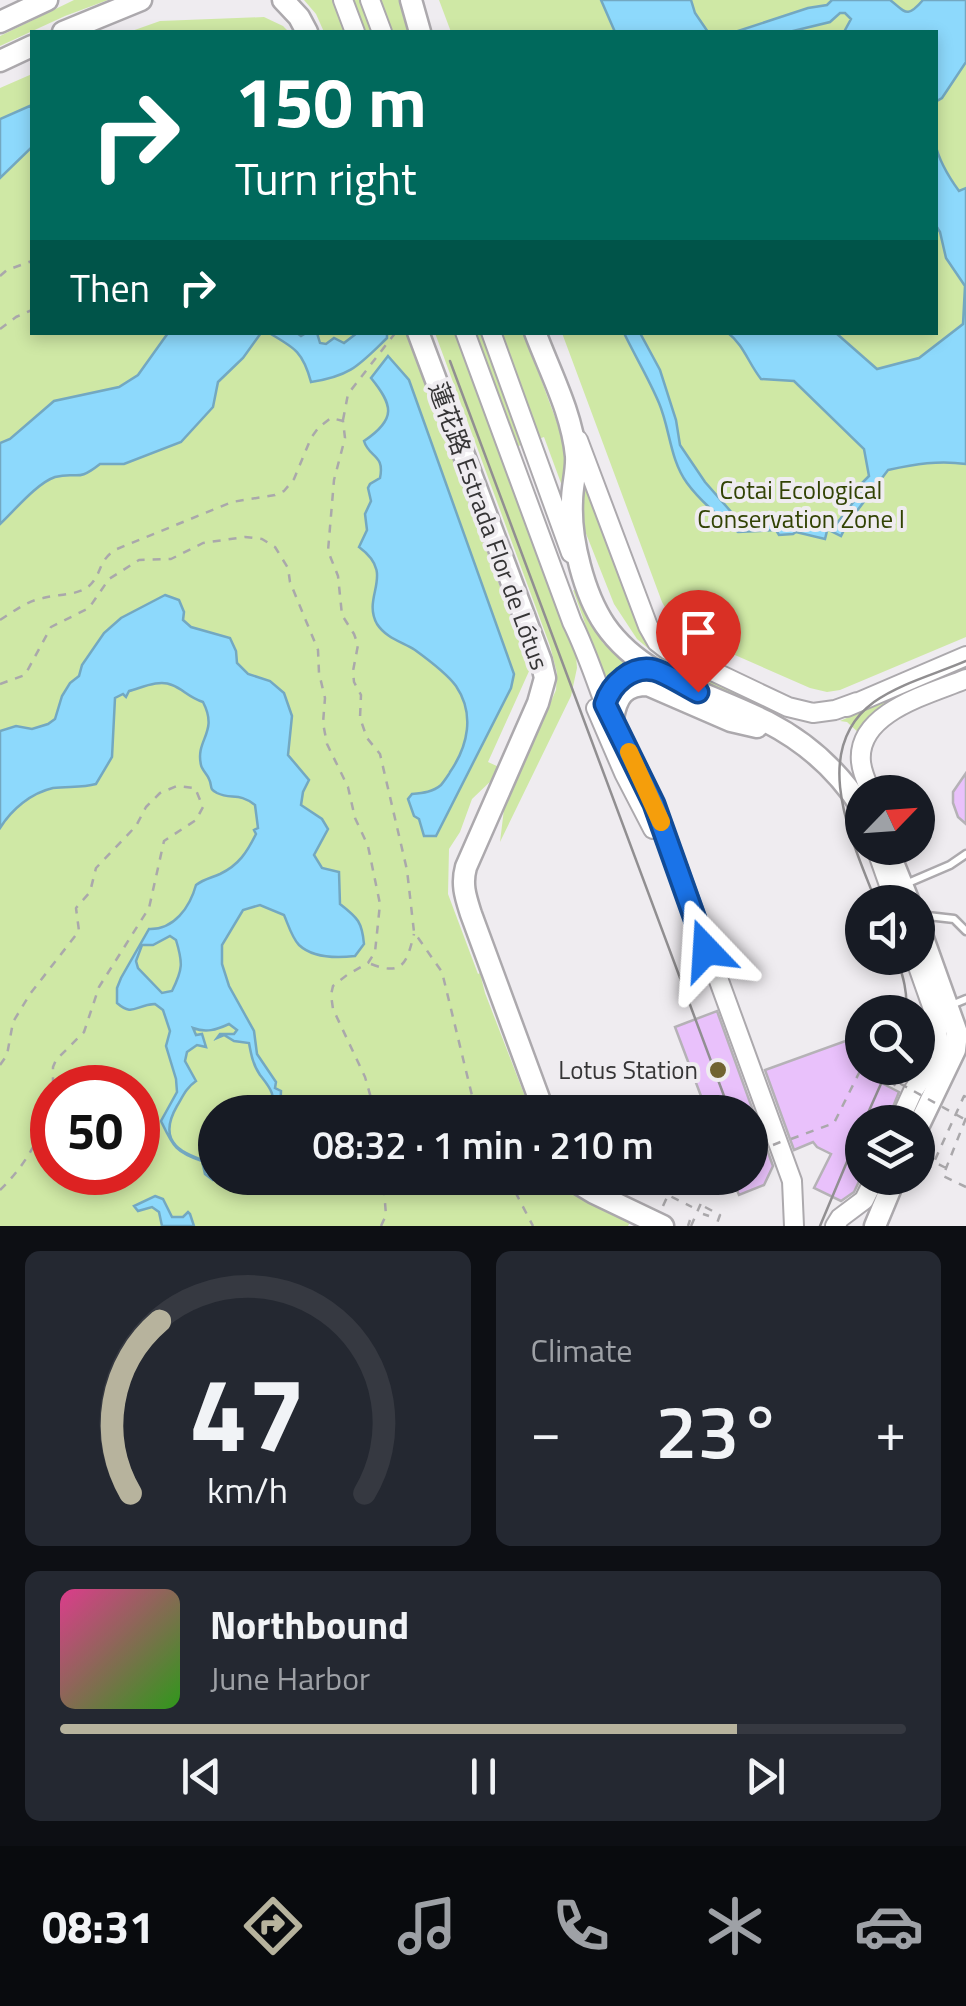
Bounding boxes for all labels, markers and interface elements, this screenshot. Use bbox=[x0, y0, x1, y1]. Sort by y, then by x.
text: 150 m bbox=[235, 48, 427, 154]
icon: right bbox=[70, 70, 200, 200]
text: Turn right bbox=[235, 144, 417, 212]
text: Then bbox=[70, 259, 150, 317]
icon: right bbox=[170, 260, 225, 315]
street label: 蓮花路 Estrada Flor de Lótus bbox=[419, 377, 559, 675]
park label: Cotai Ecological Conservation Zone I bbox=[697, 471, 905, 538]
pin bbox=[656, 590, 741, 693]
icon: arrive bbox=[671, 605, 726, 660]
north arrow bbox=[845, 775, 935, 865]
map controls bbox=[845, 775, 935, 1195]
button: sound bbox=[845, 885, 935, 975]
position arrow bbox=[654, 898, 758, 1002]
button: search bbox=[845, 995, 935, 1085]
place label: Lotus Station bbox=[558, 1051, 698, 1089]
marker: Lotus Station bbox=[707, 1059, 729, 1081]
speed limit sign: 50 bbox=[30, 1065, 160, 1195]
button: layers bbox=[845, 1105, 935, 1195]
text: 08:32 · 1 min · 210 m bbox=[312, 1116, 654, 1174]
text: Climate bbox=[531, 1326, 632, 1374]
text: 47 bbox=[190, 1333, 306, 1491]
text: 23° bbox=[655, 1373, 781, 1487]
text: − bbox=[531, 1389, 561, 1472]
text: + bbox=[875, 1389, 906, 1472]
text: km/h bbox=[207, 1462, 288, 1517]
text: Northbound bbox=[210, 1596, 409, 1654]
text: June Harbor bbox=[210, 1654, 370, 1702]
icon: previous bbox=[174, 1749, 229, 1804]
icon: pause bbox=[456, 1749, 511, 1804]
icon: next bbox=[738, 1749, 793, 1804]
icon: directions bbox=[238, 1891, 308, 1961]
icon: music bbox=[392, 1891, 462, 1961]
icon: phone bbox=[546, 1891, 616, 1961]
icon: climate bbox=[700, 1891, 770, 1961]
icon: car bbox=[854, 1891, 924, 1961]
text: 08:31 bbox=[42, 1892, 154, 1960]

